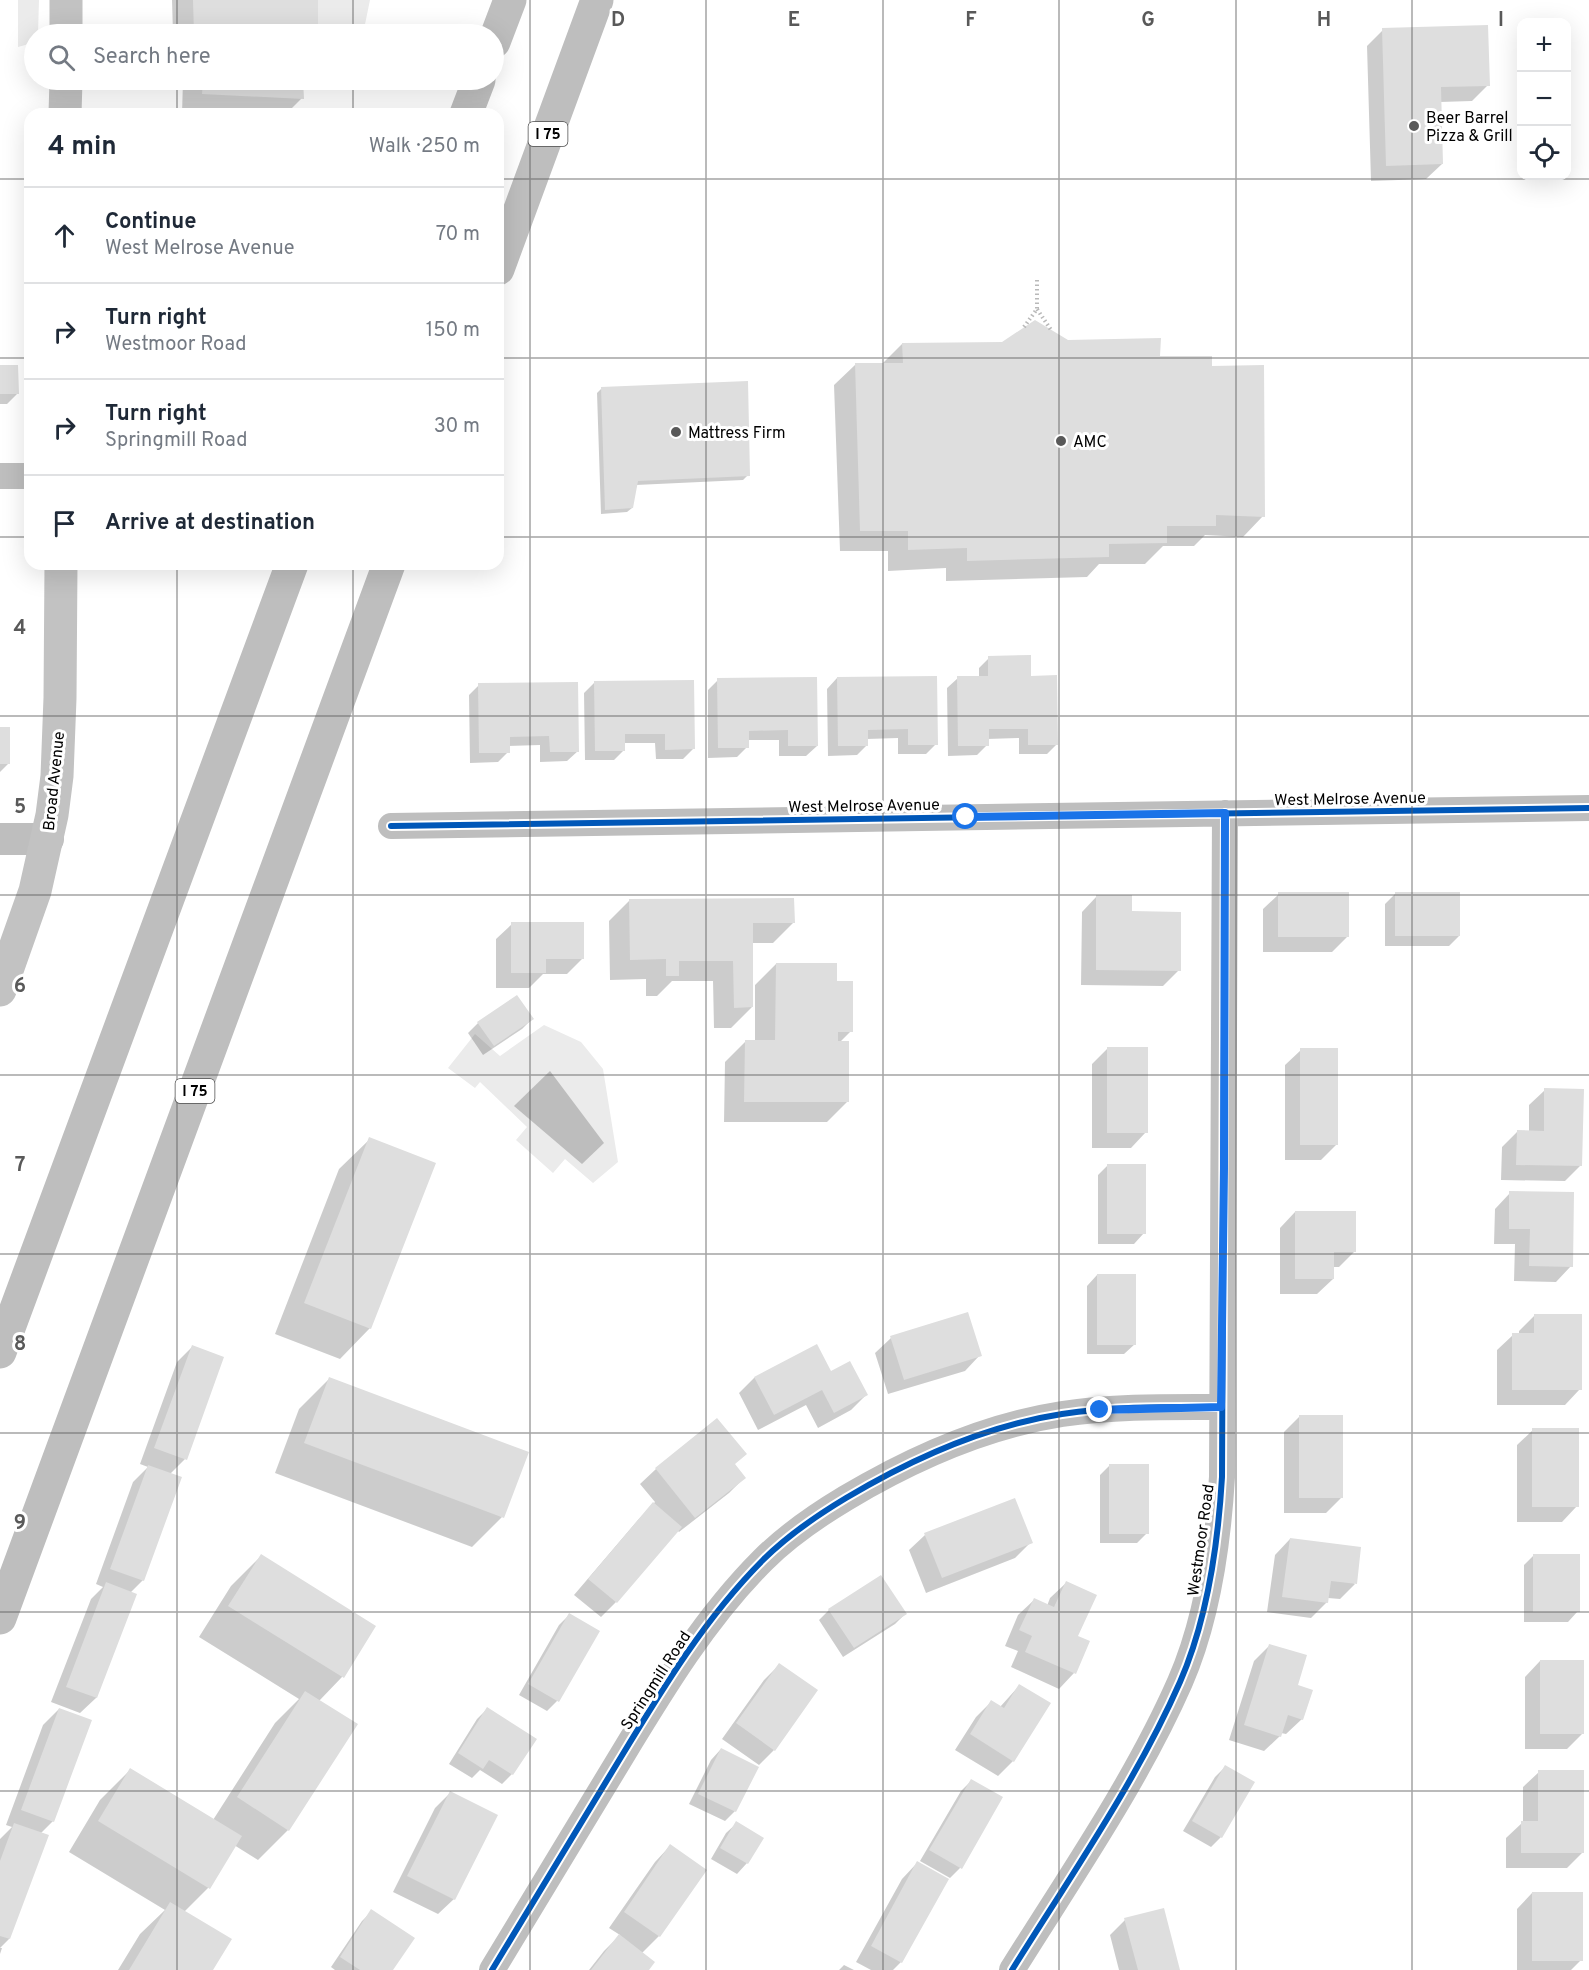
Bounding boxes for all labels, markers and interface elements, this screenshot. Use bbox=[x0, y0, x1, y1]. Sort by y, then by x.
text: D bbox=[611, 8, 625, 34]
text: E bbox=[788, 8, 800, 34]
text: F bbox=[965, 8, 977, 34]
text: G bbox=[1141, 8, 1155, 34]
text: H bbox=[1317, 8, 1331, 34]
text: I bbox=[1498, 8, 1504, 34]
map controls bbox=[1517, 18, 1571, 180]
button: + bbox=[1517, 18, 1571, 72]
search box bbox=[24, 24, 504, 90]
icon: search bbox=[45, 41, 78, 74]
text: Search here bbox=[93, 44, 211, 71]
button: − bbox=[1517, 72, 1571, 126]
place label: Beer Barrel Pizza & Grill bbox=[1426, 109, 1513, 147]
marker: Beer Barrel Pizza & Grill bbox=[1407, 119, 1421, 133]
road number: I 75 bbox=[528, 122, 568, 146]
button: locate bbox=[1517, 126, 1571, 180]
text: 4 min bbox=[48, 131, 117, 164]
text: Walk · 250 m bbox=[369, 134, 480, 160]
text: Continue bbox=[105, 209, 196, 236]
icon: ahead bbox=[48, 219, 81, 252]
text: 70 m bbox=[436, 222, 480, 248]
text: West Melrose Avenue bbox=[105, 236, 294, 262]
text: Turn right bbox=[105, 305, 207, 332]
icon: right bbox=[48, 315, 81, 348]
text: 150 m bbox=[426, 318, 480, 344]
text: Westmoor Road bbox=[105, 332, 246, 358]
text: Turn right bbox=[105, 401, 207, 428]
icon: right bbox=[48, 411, 81, 444]
text: 30 m bbox=[434, 414, 480, 440]
place label: Mattress Firm bbox=[688, 424, 786, 444]
marker: Mattress Firm bbox=[669, 425, 683, 439]
text: Springmill Road bbox=[105, 428, 247, 454]
place label: AMC bbox=[1073, 433, 1107, 453]
marker: AMC bbox=[1054, 434, 1068, 448]
icon: arrive bbox=[48, 507, 81, 540]
text: Arrive at destination bbox=[105, 510, 315, 537]
text: 4 bbox=[14, 616, 26, 642]
street label: Broad Avenue bbox=[40, 731, 70, 832]
street label: West Melrose Avenue bbox=[1274, 789, 1426, 811]
text: 5 bbox=[14, 795, 26, 821]
street label: West Melrose Avenue bbox=[788, 796, 940, 818]
route start bbox=[952, 803, 978, 829]
text: 6 bbox=[14, 974, 26, 1000]
road number: I 75 bbox=[176, 1079, 214, 1103]
text: 7 bbox=[15, 1153, 25, 1179]
text: 8 bbox=[14, 1332, 26, 1358]
route end bbox=[1086, 1396, 1112, 1422]
street label: Westmoor Road bbox=[1184, 1483, 1220, 1598]
text: 9 bbox=[14, 1511, 26, 1537]
street label: Springmill Road bbox=[617, 1628, 696, 1734]

